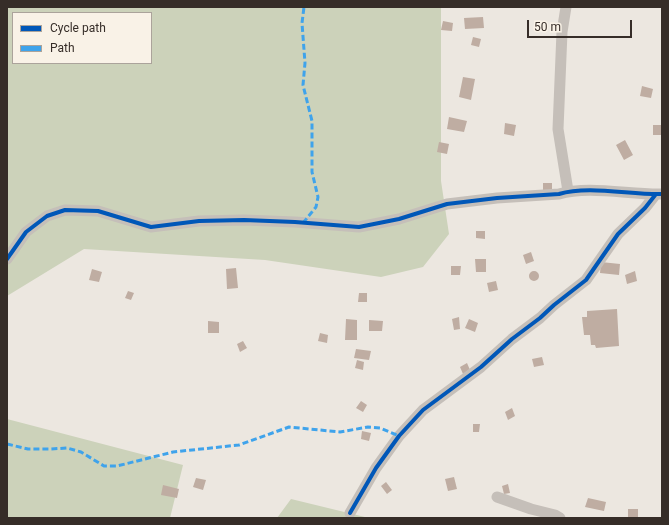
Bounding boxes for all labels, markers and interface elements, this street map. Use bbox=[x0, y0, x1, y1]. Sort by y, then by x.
legend bbox=[12, 12, 152, 64]
scale bar bbox=[529, 12, 634, 38]
text: 50 m bbox=[534, 20, 561, 34]
text: Cycle path bbox=[50, 21, 106, 35]
text: Path bbox=[50, 41, 75, 55]

